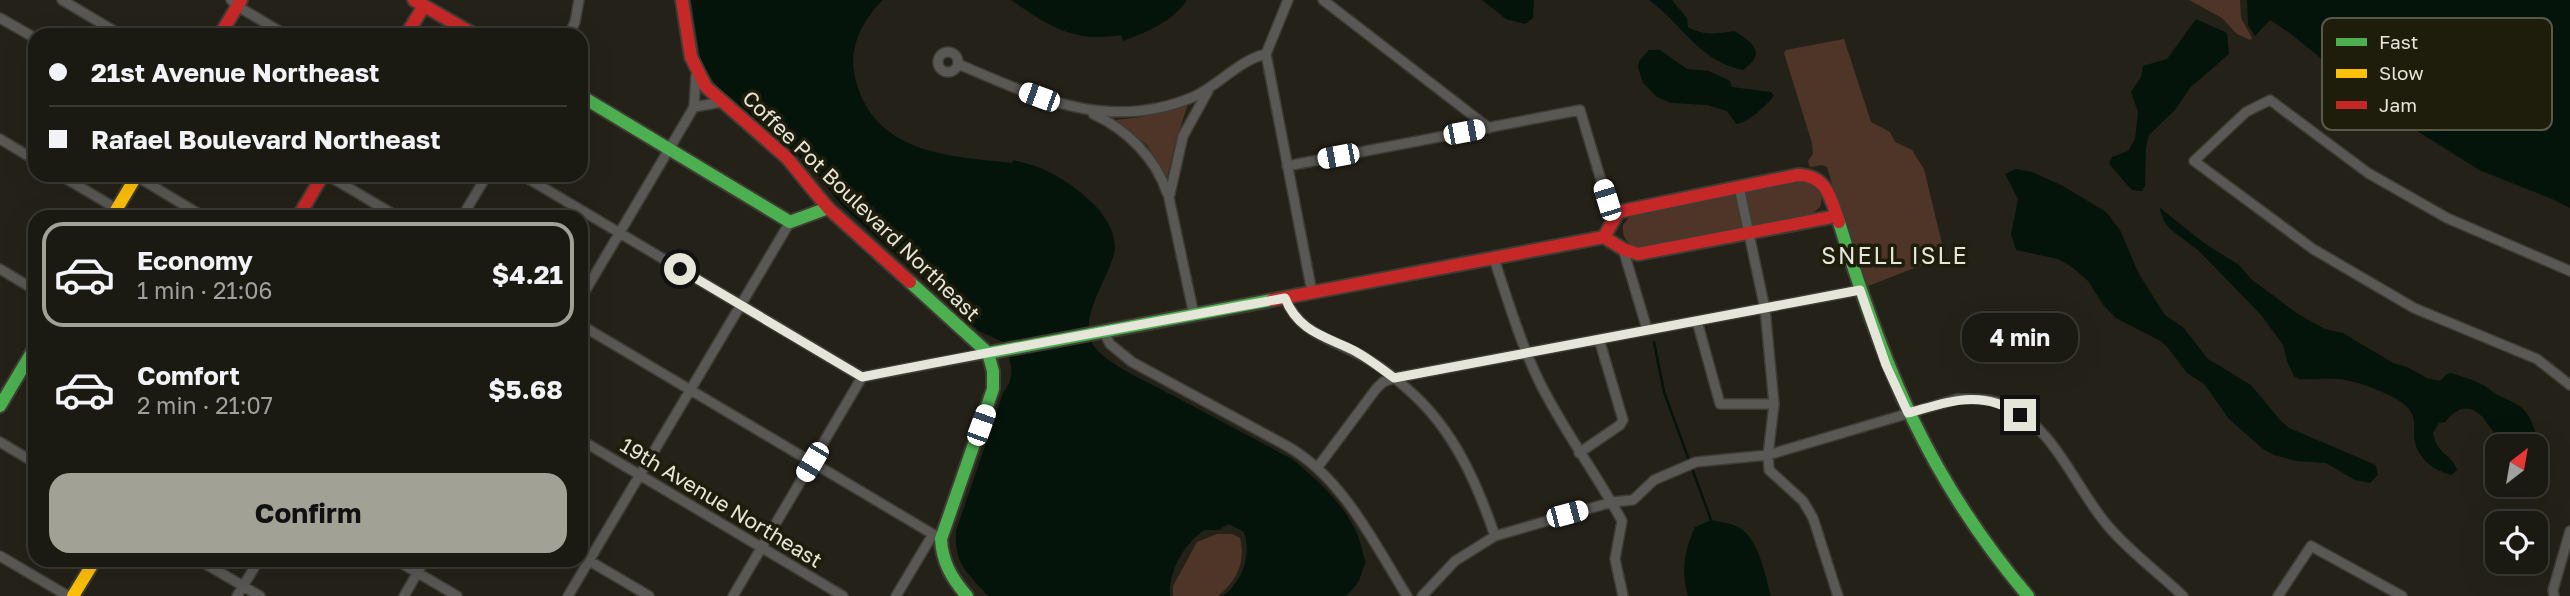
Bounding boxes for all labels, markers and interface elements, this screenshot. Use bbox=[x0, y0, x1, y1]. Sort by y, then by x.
legend bbox=[2322, 18, 2552, 130]
text: Fast bbox=[2379, 30, 2418, 53]
text: 21st Avenue Northeast bbox=[91, 57, 379, 88]
text: Slow bbox=[2379, 61, 2424, 84]
car bbox=[1016, 80, 1063, 114]
street label: Coffee Pot Boulevard Northeast bbox=[737, 85, 986, 326]
text: Jam bbox=[2379, 93, 2417, 116]
car bbox=[1442, 118, 1487, 146]
text: Rafael Boulevard Northeast bbox=[91, 124, 441, 155]
car bbox=[1316, 142, 1361, 170]
car bbox=[1591, 177, 1624, 223]
district label: SNELL ISLE bbox=[1821, 241, 1969, 269]
icon: car bbox=[53, 243, 116, 306]
text: Economy bbox=[137, 245, 253, 276]
route start bbox=[664, 253, 696, 285]
text: $4.21 bbox=[492, 259, 563, 290]
text: 1 min · 21:06 bbox=[137, 276, 273, 304]
callout: 4 min bbox=[1962, 314, 2078, 362]
text: 4 min bbox=[1990, 323, 2050, 351]
icon: car bbox=[53, 358, 116, 421]
text: Comfort bbox=[137, 360, 240, 391]
text: $5.68 bbox=[488, 374, 563, 405]
text: 2 min · 21:07 bbox=[137, 391, 273, 419]
route end bbox=[2004, 399, 2036, 431]
car bbox=[964, 402, 999, 448]
street label: 19th Avenue Northeast bbox=[616, 432, 827, 573]
north arrow bbox=[2485, 434, 2548, 497]
map controls bbox=[2485, 434, 2548, 574]
car bbox=[793, 439, 832, 485]
button: Confirm bbox=[49, 473, 567, 553]
car bbox=[1544, 498, 1591, 530]
button: locate bbox=[2485, 511, 2548, 574]

